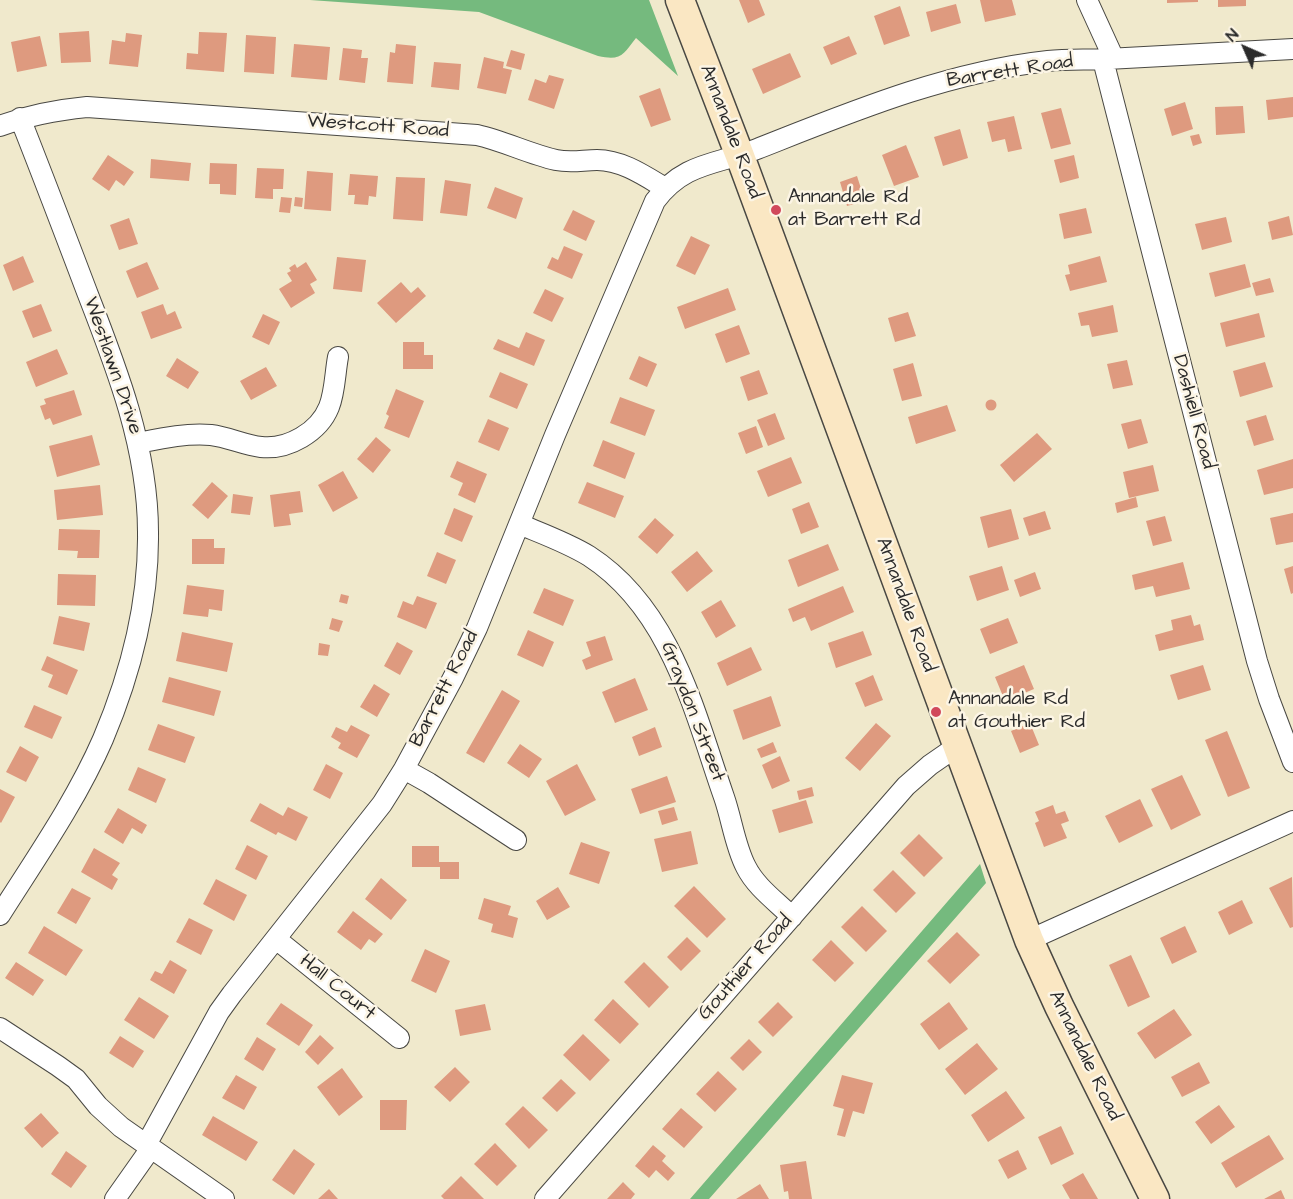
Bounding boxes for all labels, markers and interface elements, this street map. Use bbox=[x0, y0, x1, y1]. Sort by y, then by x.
north arrow bbox=[1215, 18, 1275, 78]
text: N bbox=[1221, 24, 1244, 47]
street label: Barrett Road bbox=[945, 50, 1075, 94]
street label: Annandale Road bbox=[693, 62, 767, 202]
street label: Westcott Road bbox=[306, 110, 450, 144]
place label: Annandale Rd at Barrett Rd bbox=[788, 186, 920, 233]
marker: Annandale Rd at Barrett Rd bbox=[769, 203, 783, 217]
street label: Westlawn Drive bbox=[77, 294, 147, 438]
street label: Dashiell Road bbox=[1166, 352, 1220, 472]
street label: Annandale Road bbox=[870, 534, 940, 676]
street label: Barrett Road bbox=[405, 627, 485, 751]
street label: Graydon Street bbox=[654, 639, 730, 785]
place label: Annandale Rd at Gouthier Rd bbox=[948, 688, 1085, 735]
marker: Annandale Rd at Gouthier Rd bbox=[929, 705, 943, 719]
street label: Gouthier Road bbox=[694, 910, 798, 1026]
street label: Hall Court bbox=[294, 950, 380, 1026]
street label: Annandale Road bbox=[1042, 987, 1126, 1125]

